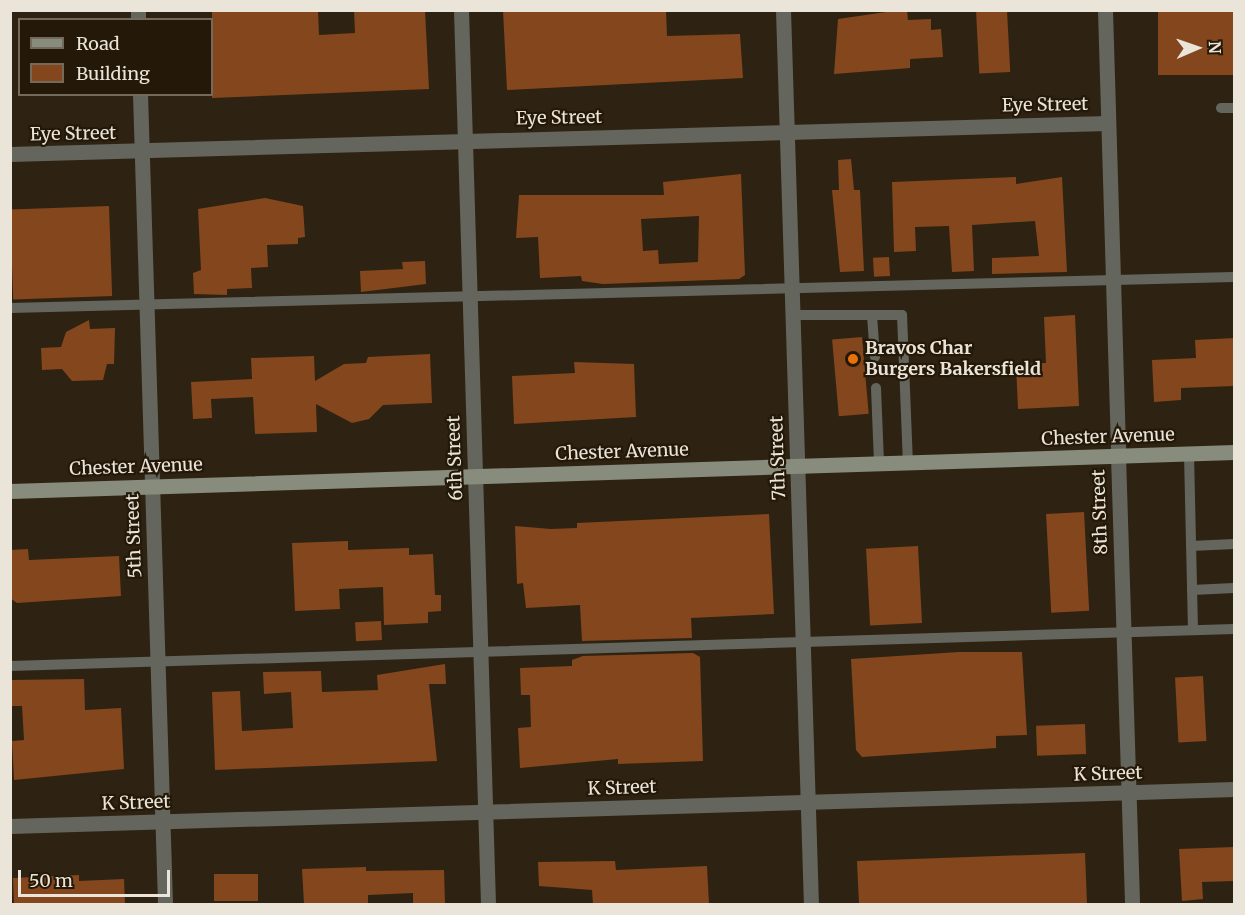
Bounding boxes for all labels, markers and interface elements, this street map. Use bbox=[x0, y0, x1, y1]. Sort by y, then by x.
legend bbox=[18, 18, 213, 96]
north arrow bbox=[1167, 18, 1227, 78]
text: Road bbox=[76, 32, 120, 55]
text: N bbox=[1205, 41, 1225, 54]
text: Building bbox=[76, 62, 150, 85]
street label: Eye Street bbox=[1002, 93, 1088, 117]
street label: Eye Street bbox=[516, 106, 602, 130]
street label: Eye Street bbox=[30, 122, 116, 146]
place label: Bravos Char Burgers Bakersfield bbox=[865, 338, 1041, 380]
marker: Bravos Char Burgers Bakersfield bbox=[846, 352, 860, 366]
street label: 6th Street bbox=[443, 415, 467, 501]
street label: 7th Street bbox=[766, 415, 790, 501]
street label: Chester Avenue bbox=[1041, 424, 1175, 450]
street label: Chester Avenue bbox=[555, 439, 689, 465]
street label: Chester Avenue bbox=[69, 454, 203, 480]
street label: 8th Street bbox=[1088, 469, 1112, 555]
street label: 5th Street bbox=[122, 493, 146, 579]
street label: K Street bbox=[1073, 762, 1143, 786]
street label: K Street bbox=[587, 776, 657, 800]
street label: K Street bbox=[101, 791, 171, 815]
scale bar bbox=[21, 858, 172, 896]
text: 50 m bbox=[29, 869, 73, 892]

